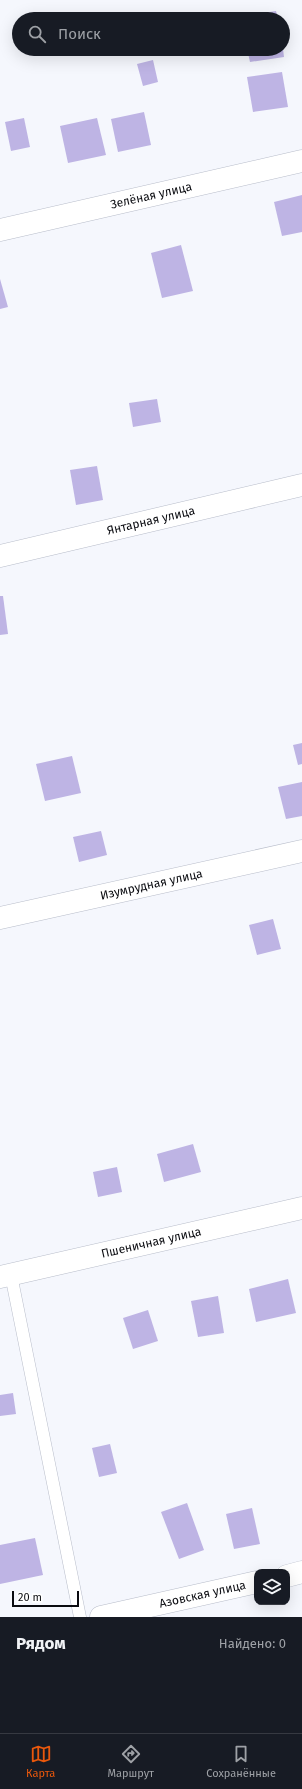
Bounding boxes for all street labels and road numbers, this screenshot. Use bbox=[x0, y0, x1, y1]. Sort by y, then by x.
street label: Зелёная улица bbox=[109, 179, 193, 212]
street label: Янтарная улица bbox=[106, 503, 196, 538]
street label: Изумрудная улица bbox=[99, 866, 204, 903]
street label: Пшеничная улица bbox=[100, 1224, 202, 1261]
street label: Азовская улица bbox=[158, 1578, 247, 1611]

